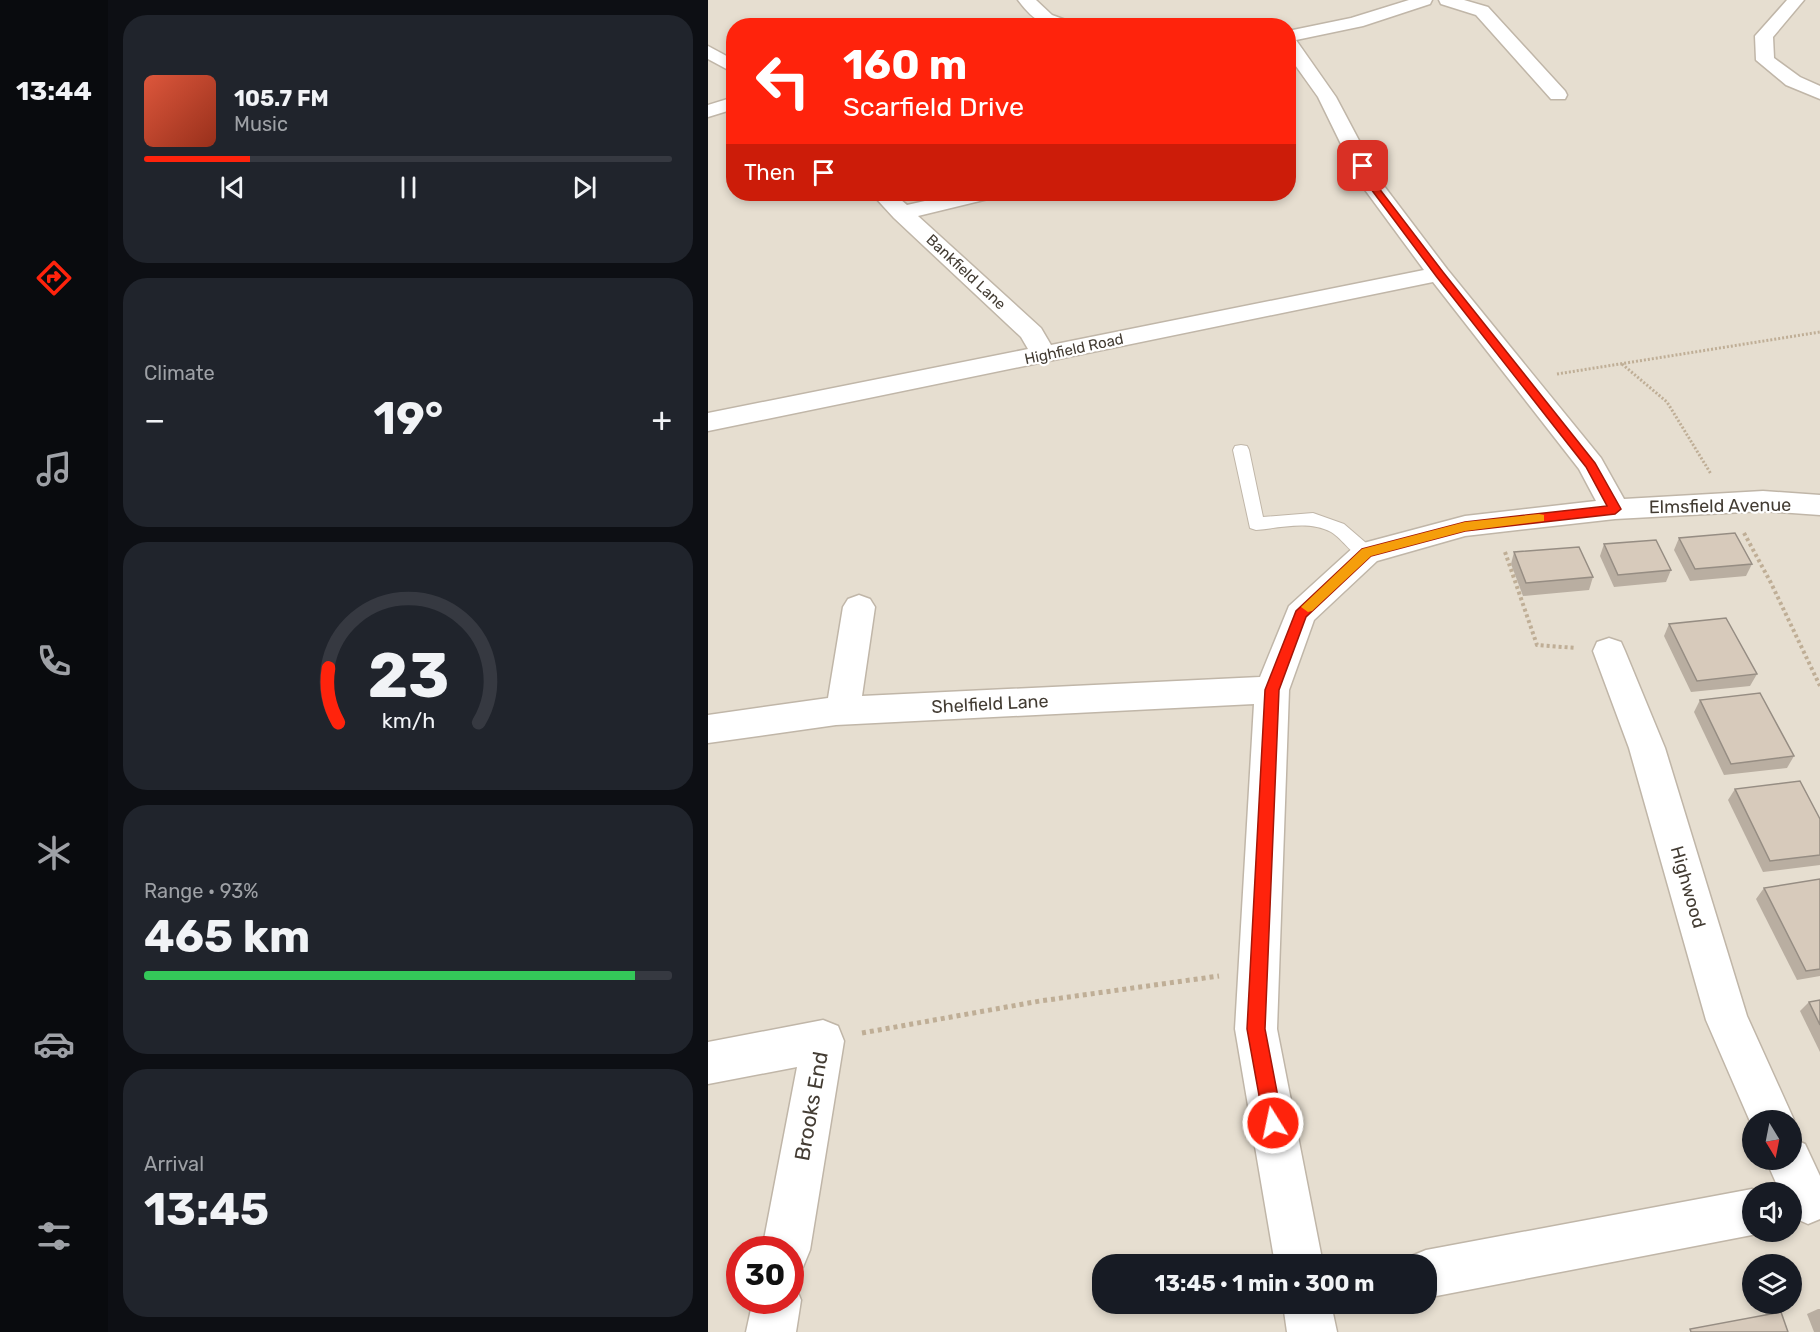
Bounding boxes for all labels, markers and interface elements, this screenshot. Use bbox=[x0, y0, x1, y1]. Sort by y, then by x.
text: 160 m bbox=[843, 40, 967, 90]
icon: left bbox=[744, 42, 822, 120]
text: 13:44 bbox=[16, 75, 92, 107]
text: 105.7 FM bbox=[234, 85, 329, 112]
text: Scarfield Drive bbox=[843, 91, 1024, 123]
text: Music bbox=[234, 112, 288, 136]
pin bbox=[1337, 140, 1388, 191]
icon: arrive bbox=[1346, 149, 1379, 182]
icon: arrive bbox=[807, 156, 840, 189]
text: Then bbox=[744, 159, 795, 186]
icon: previous bbox=[216, 171, 249, 204]
icon: pause bbox=[392, 171, 425, 204]
icon: next bbox=[568, 171, 601, 204]
street label: Bankfield Lane bbox=[922, 231, 1010, 313]
icon: directions bbox=[33, 257, 75, 299]
street label: Highfield Road bbox=[1023, 330, 1125, 368]
text: Climate bbox=[144, 361, 215, 385]
text: 19° bbox=[374, 392, 443, 445]
text: − bbox=[144, 400, 165, 439]
text: + bbox=[651, 400, 672, 439]
icon: music bbox=[33, 448, 75, 490]
street label: Elmsfield Avenue bbox=[1649, 494, 1791, 518]
text: 23 bbox=[367, 639, 449, 713]
icon: phone bbox=[33, 640, 75, 682]
street label: Shelfield Lane bbox=[931, 690, 1049, 718]
text: km/h bbox=[381, 708, 435, 733]
icon: climate bbox=[33, 832, 75, 874]
street label: Highwood bbox=[1666, 843, 1710, 931]
text: Range · 93% bbox=[144, 879, 259, 903]
text: 465 km bbox=[144, 910, 310, 963]
icon: car bbox=[33, 1023, 75, 1065]
street label: Brooks End bbox=[789, 1049, 833, 1163]
position arrow bbox=[1241, 1091, 1305, 1155]
north arrow bbox=[1742, 1110, 1802, 1170]
map controls bbox=[1742, 1110, 1802, 1314]
text: Arrival bbox=[144, 1152, 204, 1176]
button: sound bbox=[1742, 1182, 1802, 1242]
text: 13:45 bbox=[144, 1183, 269, 1236]
icon: filters bbox=[33, 1215, 75, 1257]
speed limit sign: 30 bbox=[726, 1236, 804, 1314]
button: layers bbox=[1742, 1254, 1802, 1314]
text: 13:45 · 1 min · 300 m bbox=[1155, 1270, 1374, 1297]

